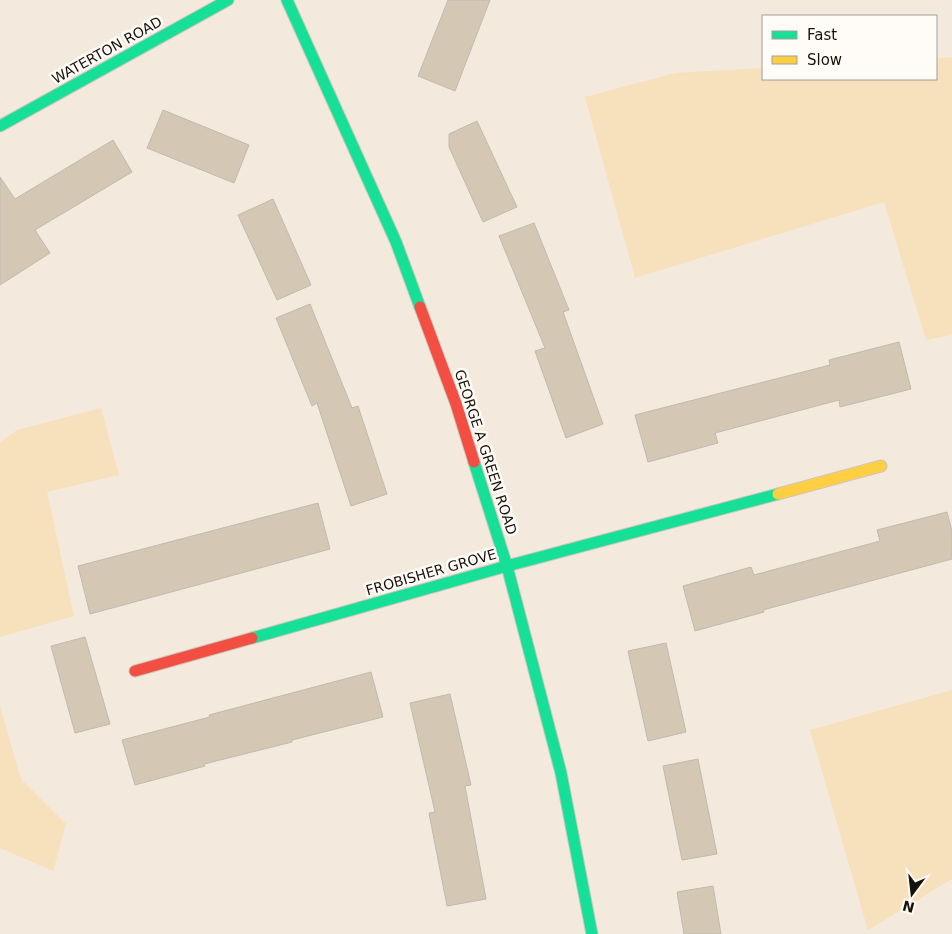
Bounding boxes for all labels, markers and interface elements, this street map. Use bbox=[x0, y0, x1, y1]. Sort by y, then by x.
street label: WATERTON ROAD bbox=[49, 13, 165, 87]
legend bbox=[762, 15, 937, 80]
text: Fast bbox=[807, 26, 837, 44]
text: Slow bbox=[807, 51, 842, 69]
street label: GEORGE A GREEN ROAD bbox=[452, 367, 520, 537]
street label: FROBISHER GROVE bbox=[364, 546, 498, 598]
north arrow bbox=[887, 869, 937, 919]
text: N bbox=[901, 897, 916, 916]

